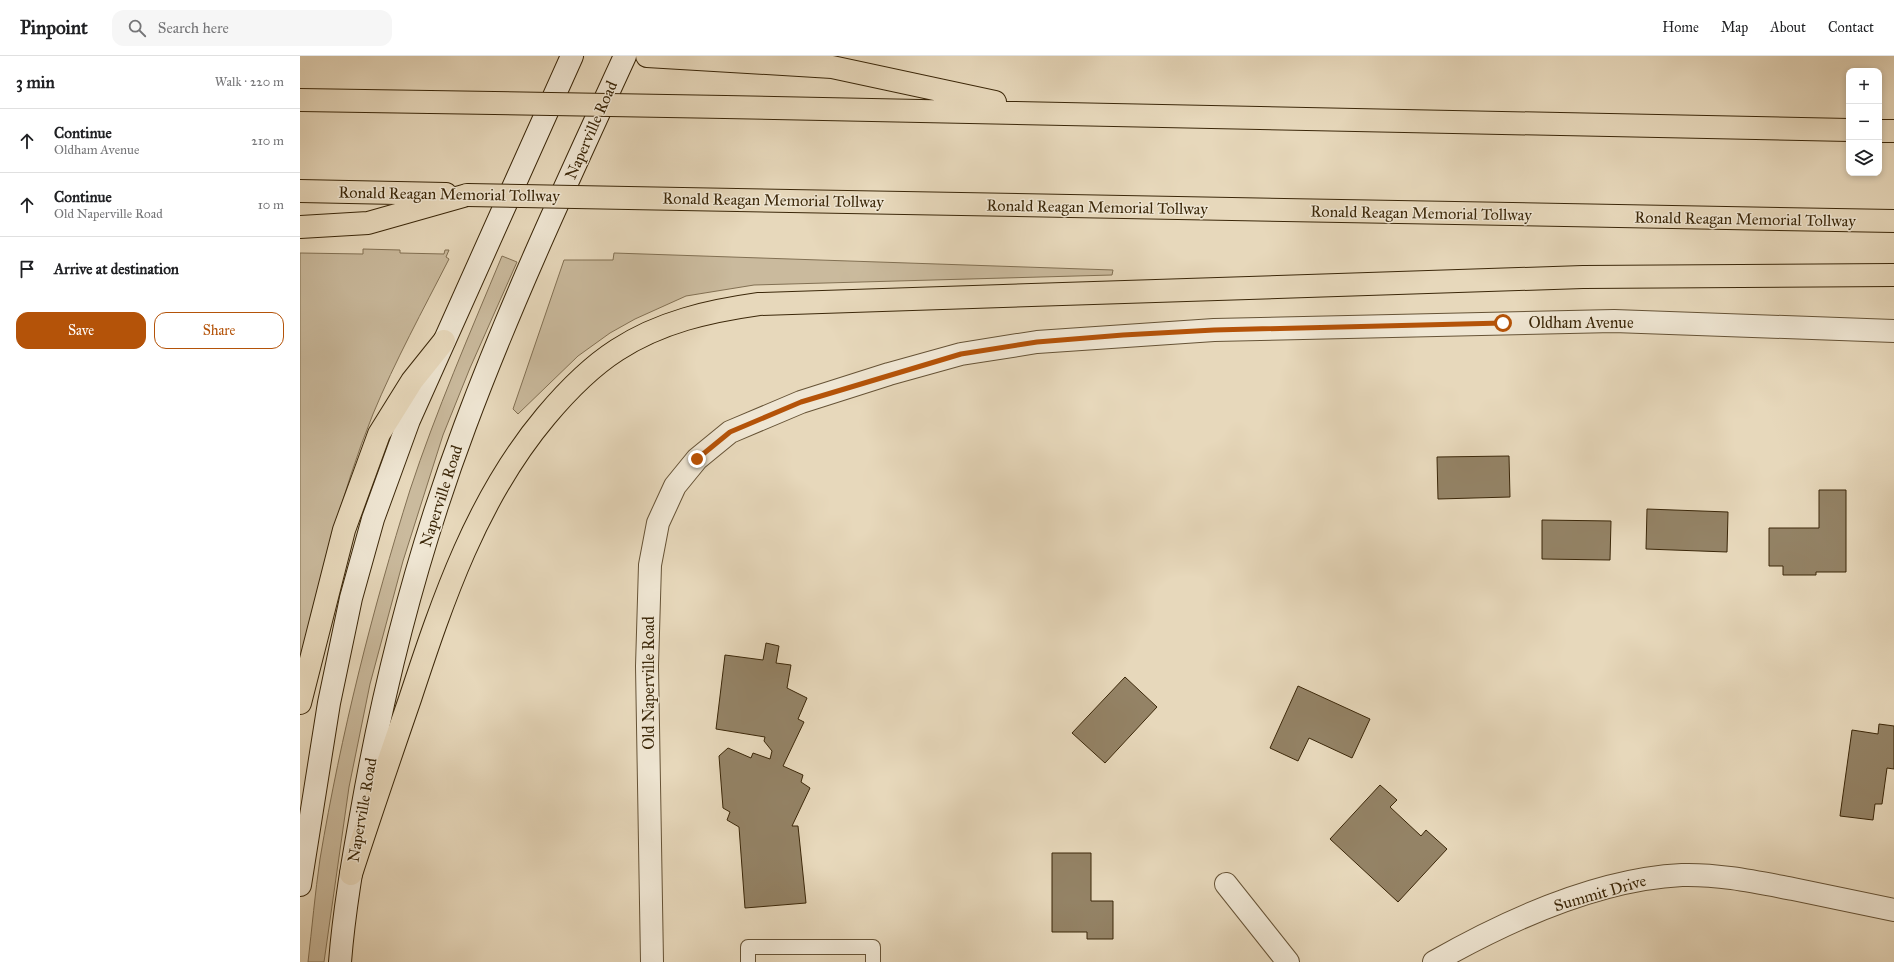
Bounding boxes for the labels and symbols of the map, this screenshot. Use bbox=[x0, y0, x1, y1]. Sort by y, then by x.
street label: Naperville Road bbox=[561, 78, 621, 182]
street label: Ronald Reagan Memorial Tollway bbox=[338, 183, 560, 206]
street label: Ronald Reagan Memorial Tollway bbox=[662, 189, 884, 212]
street label: Ronald Reagan Memorial Tollway bbox=[986, 196, 1208, 219]
street label: Ronald Reagan Memorial Tollway bbox=[1310, 202, 1532, 225]
street label: Ronald Reagan Memorial Tollway bbox=[1634, 208, 1856, 231]
street label: Oldham Avenue bbox=[1528, 313, 1634, 332]
route start bbox=[1494, 314, 1512, 332]
street label: Naperville Road bbox=[416, 443, 466, 549]
route end bbox=[688, 450, 706, 468]
street label: Old Naperville Road bbox=[639, 616, 658, 750]
street label: Naperville Road bbox=[343, 756, 381, 864]
street label: Summit Drive bbox=[1552, 871, 1649, 915]

